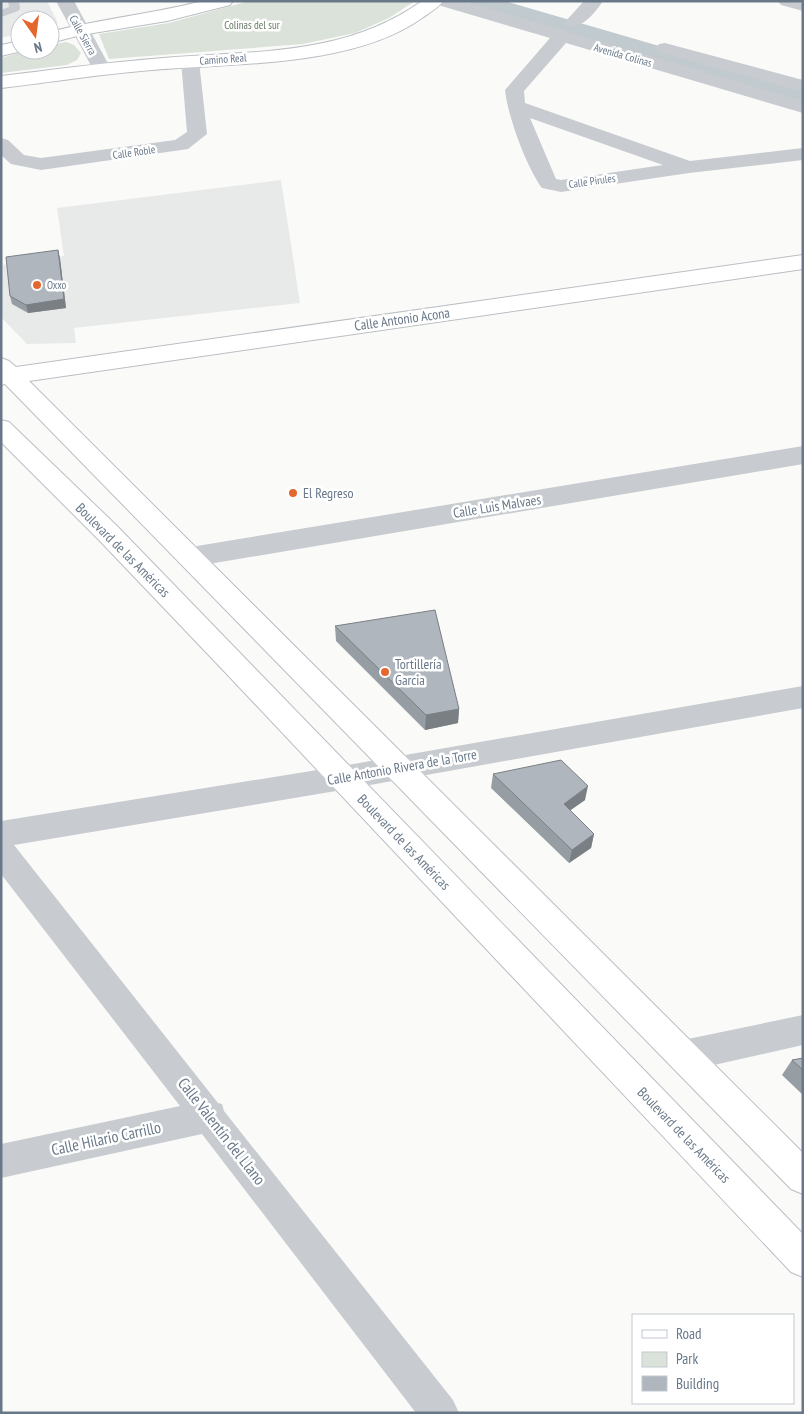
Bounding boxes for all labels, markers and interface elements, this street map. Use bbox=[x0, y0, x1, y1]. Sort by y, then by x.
north arrow bbox=[10, 10, 60, 60]
street label: Calle Sierra bbox=[66, 13, 100, 57]
park label: Colinas del sur bbox=[224, 18, 280, 32]
text: N bbox=[32, 38, 44, 57]
street label: Avenida Colinas bbox=[592, 40, 654, 70]
street label: Camino Real bbox=[199, 50, 247, 68]
street label: Calle Roble bbox=[112, 142, 157, 162]
street label: Calle Pirules bbox=[568, 171, 617, 191]
place label: Oxxo bbox=[47, 278, 66, 292]
marker: Oxxo bbox=[31, 279, 43, 291]
street label: Calle Antonio Acona bbox=[353, 303, 451, 335]
place label: El Regreso bbox=[303, 484, 354, 502]
marker: El Regreso bbox=[287, 487, 299, 499]
street label: Calle Luis Malvaes bbox=[452, 490, 543, 522]
street label: Boulevard de las Américas bbox=[72, 499, 174, 601]
place label: Tortillería Garcia bbox=[395, 655, 442, 689]
marker: Tortillería Garcia bbox=[379, 666, 391, 678]
street label: Calle Antonio Rivera de la Torre bbox=[326, 745, 478, 789]
street label: Boulevard de las Américas bbox=[354, 790, 454, 894]
street label: Calle Valentín del Llano bbox=[174, 1073, 270, 1189]
street label: Boulevard de las Américas bbox=[634, 1083, 734, 1187]
street label: Calle Hilario Carrillo bbox=[49, 1117, 163, 1159]
legend bbox=[632, 1314, 794, 1404]
text: Road bbox=[676, 1324, 702, 1343]
text: Park bbox=[676, 1349, 698, 1368]
text: Building bbox=[676, 1374, 719, 1393]

